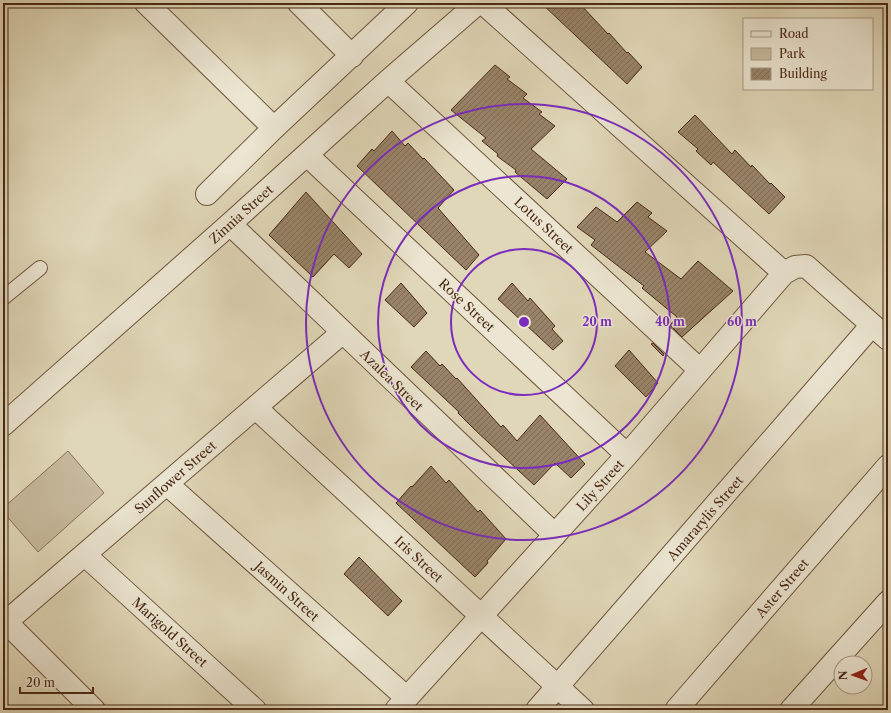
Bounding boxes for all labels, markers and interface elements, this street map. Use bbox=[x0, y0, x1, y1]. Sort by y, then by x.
legend bbox=[743, 18, 873, 90]
text: Road bbox=[779, 26, 809, 41]
text: Park bbox=[779, 46, 806, 61]
text: Building bbox=[779, 66, 827, 81]
street label: Zinnia Street bbox=[206, 181, 276, 247]
street label: Lotus Street bbox=[511, 194, 577, 257]
street label: Rose Street bbox=[436, 275, 499, 335]
text: 20 m bbox=[582, 314, 612, 329]
text: 40 m bbox=[655, 314, 685, 329]
text: 60 m bbox=[727, 314, 757, 329]
centre of rings bbox=[517, 315, 531, 329]
street label: Azalea Street bbox=[356, 345, 427, 414]
street label: Sunflower Street bbox=[131, 437, 219, 517]
street label: Lily Street bbox=[573, 456, 627, 514]
street label: Amararylis Street bbox=[663, 472, 746, 564]
street label: Iris Street bbox=[391, 533, 447, 586]
street label: Aster Street bbox=[751, 555, 812, 621]
street label: Jasmin Street bbox=[250, 556, 323, 624]
street label: Marigold Street bbox=[129, 594, 211, 670]
north arrow bbox=[833, 655, 873, 695]
scale bar bbox=[20, 669, 93, 695]
text: N bbox=[836, 670, 850, 680]
text: 20 m bbox=[26, 675, 55, 690]

